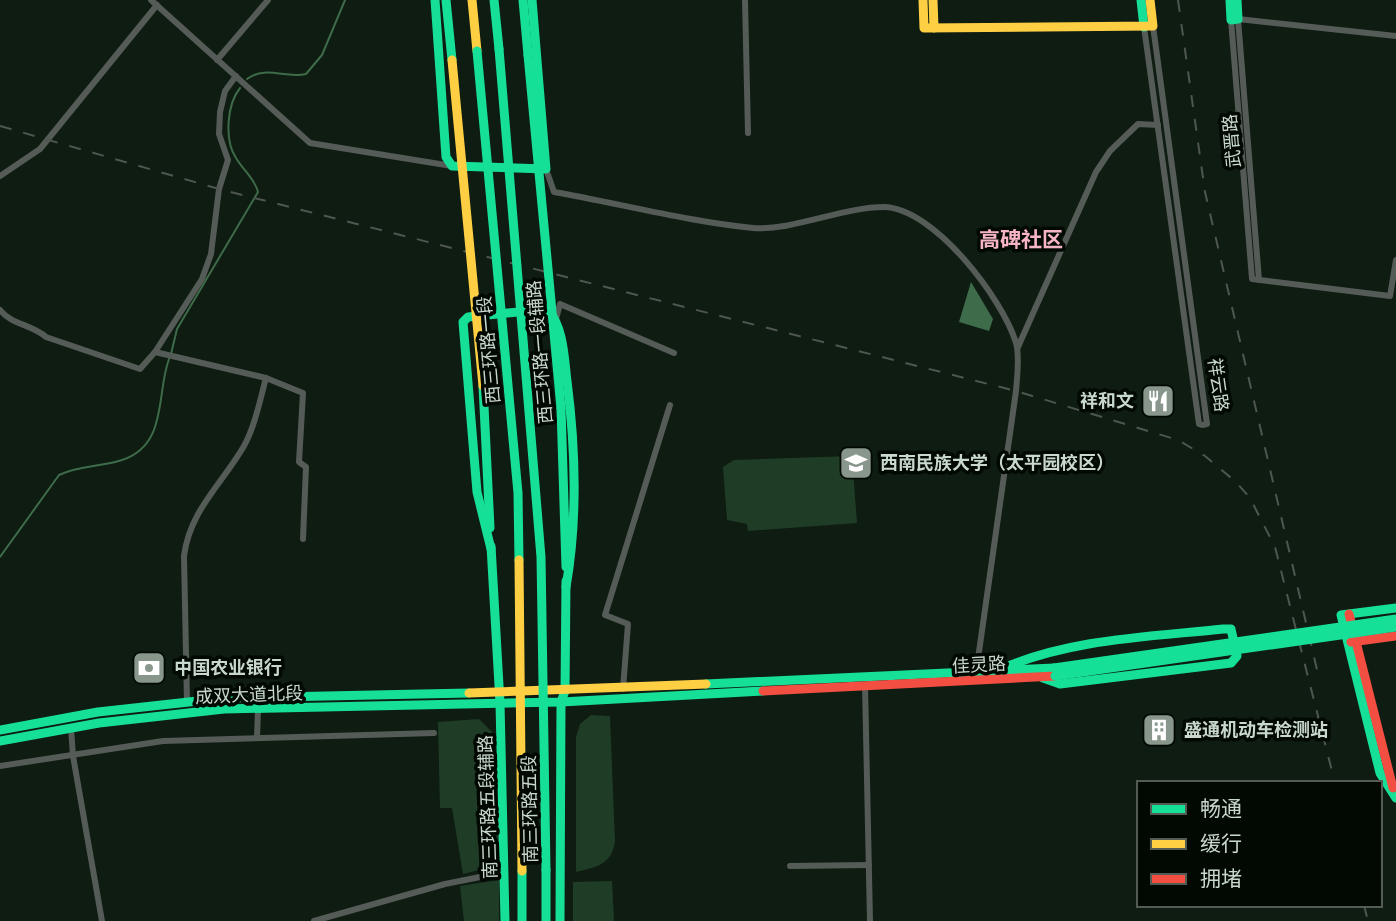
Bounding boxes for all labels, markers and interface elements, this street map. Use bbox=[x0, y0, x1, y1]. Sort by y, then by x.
street label: 武晋路 bbox=[1219, 113, 1245, 169]
district label: 高碑社区 bbox=[979, 227, 1063, 253]
street label: 西三环路一段辅路 bbox=[523, 279, 557, 425]
street label: 西三环路一段 bbox=[473, 295, 505, 405]
street label: 祥云路 bbox=[1203, 357, 1233, 413]
restaurant icon: 祥和文 bbox=[1139, 382, 1177, 420]
place label: 祥和文 bbox=[1080, 390, 1134, 412]
school or university icon: 西南民族大学（太平园校区） bbox=[837, 444, 875, 482]
place label: 西南民族大学（太平园校区） bbox=[880, 452, 1114, 474]
bank icon: 中国农业银行 bbox=[130, 649, 168, 687]
street label: 佳灵路 bbox=[951, 653, 1007, 677]
place label: 中国农业银行 bbox=[174, 657, 282, 679]
street label: 成双大道北段 bbox=[195, 682, 303, 708]
building icon: 盛通机动车检测站 bbox=[1140, 711, 1178, 749]
place label: 盛通机动车检测站 bbox=[1184, 719, 1328, 741]
street label: 南三环路五段辅路 bbox=[474, 735, 502, 879]
street label: 南三环路五段 bbox=[518, 755, 542, 863]
legend bbox=[1137, 781, 1382, 907]
text: 畅通 bbox=[1200, 796, 1242, 822]
text: 缓行 bbox=[1200, 831, 1242, 857]
text: 拥堵 bbox=[1200, 866, 1242, 892]

